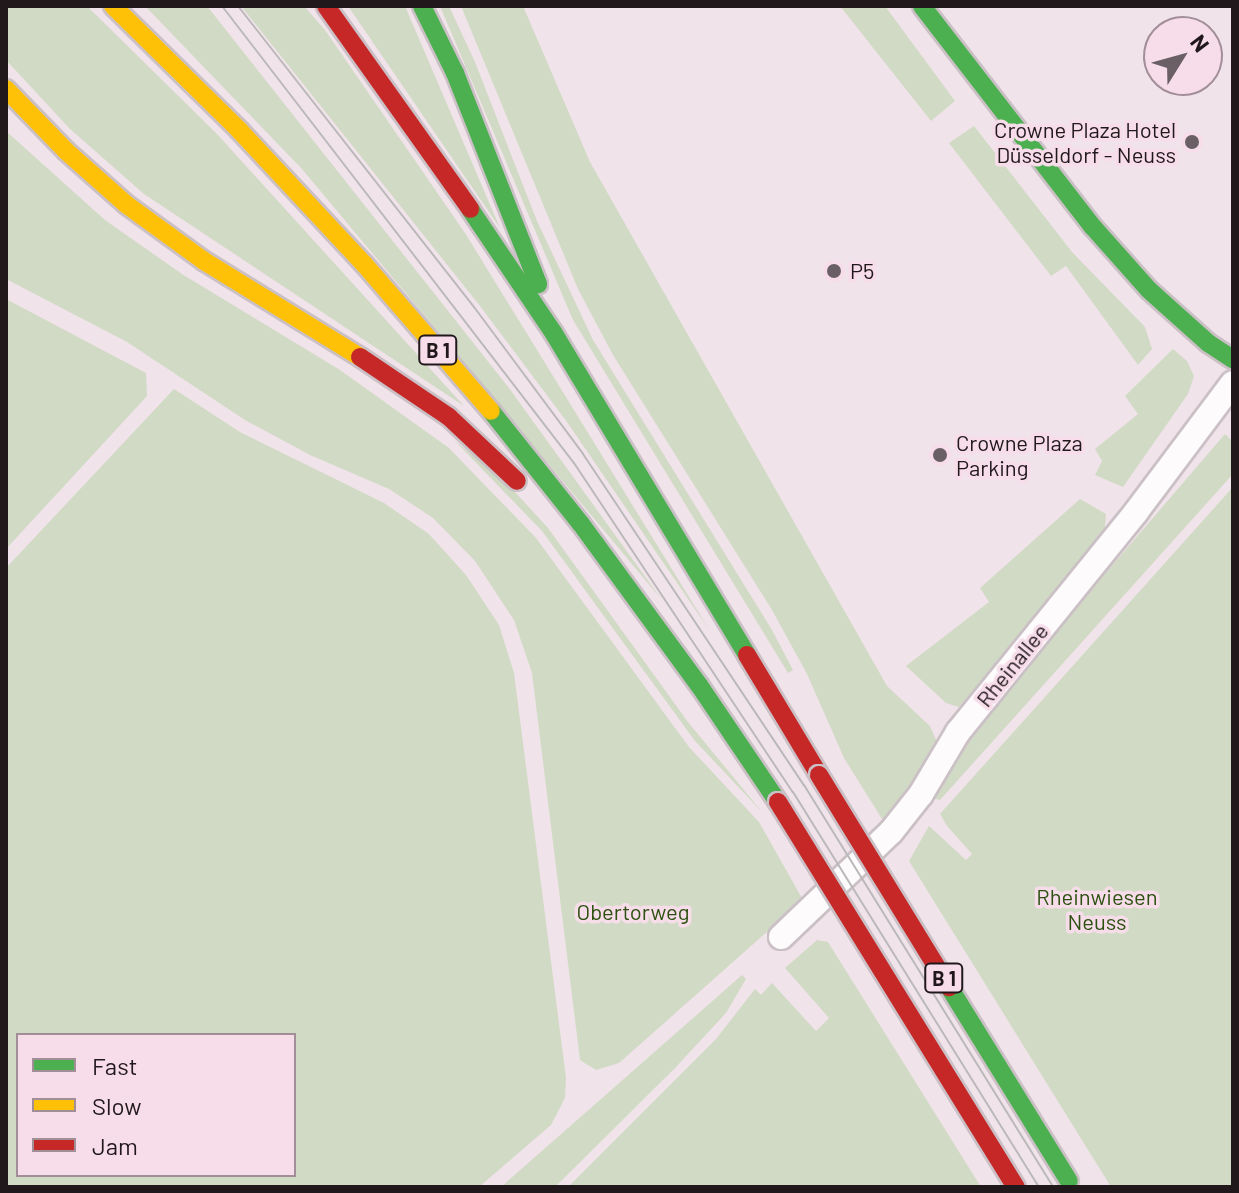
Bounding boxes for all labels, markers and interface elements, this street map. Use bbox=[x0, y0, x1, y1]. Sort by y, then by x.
north arrow bbox=[1143, 16, 1223, 96]
text: N bbox=[1186, 29, 1215, 56]
place label: Crowne Plaza Hotel Düsseldorf - Neuss bbox=[994, 116, 1176, 168]
marker: Crowne Plaza Hotel Düsseldorf - Neuss bbox=[1183, 133, 1201, 151]
place label: P5 bbox=[850, 258, 874, 284]
marker: P5 bbox=[825, 262, 843, 280]
road number: B 1 bbox=[418, 334, 458, 366]
place label: Crowne Plaza Parking bbox=[956, 429, 1083, 480]
marker: Crowne Plaza Parking bbox=[931, 446, 949, 464]
street label: Rheinallee bbox=[971, 618, 1053, 712]
park label: Rheinwiesen Neuss bbox=[1036, 883, 1158, 934]
park label: Obertorweg bbox=[577, 899, 689, 925]
road number: B 1 bbox=[924, 962, 964, 994]
legend bbox=[16, 1033, 296, 1177]
text: Fast bbox=[92, 1051, 137, 1080]
text: Slow bbox=[92, 1091, 141, 1120]
text: Jam bbox=[92, 1131, 138, 1160]

